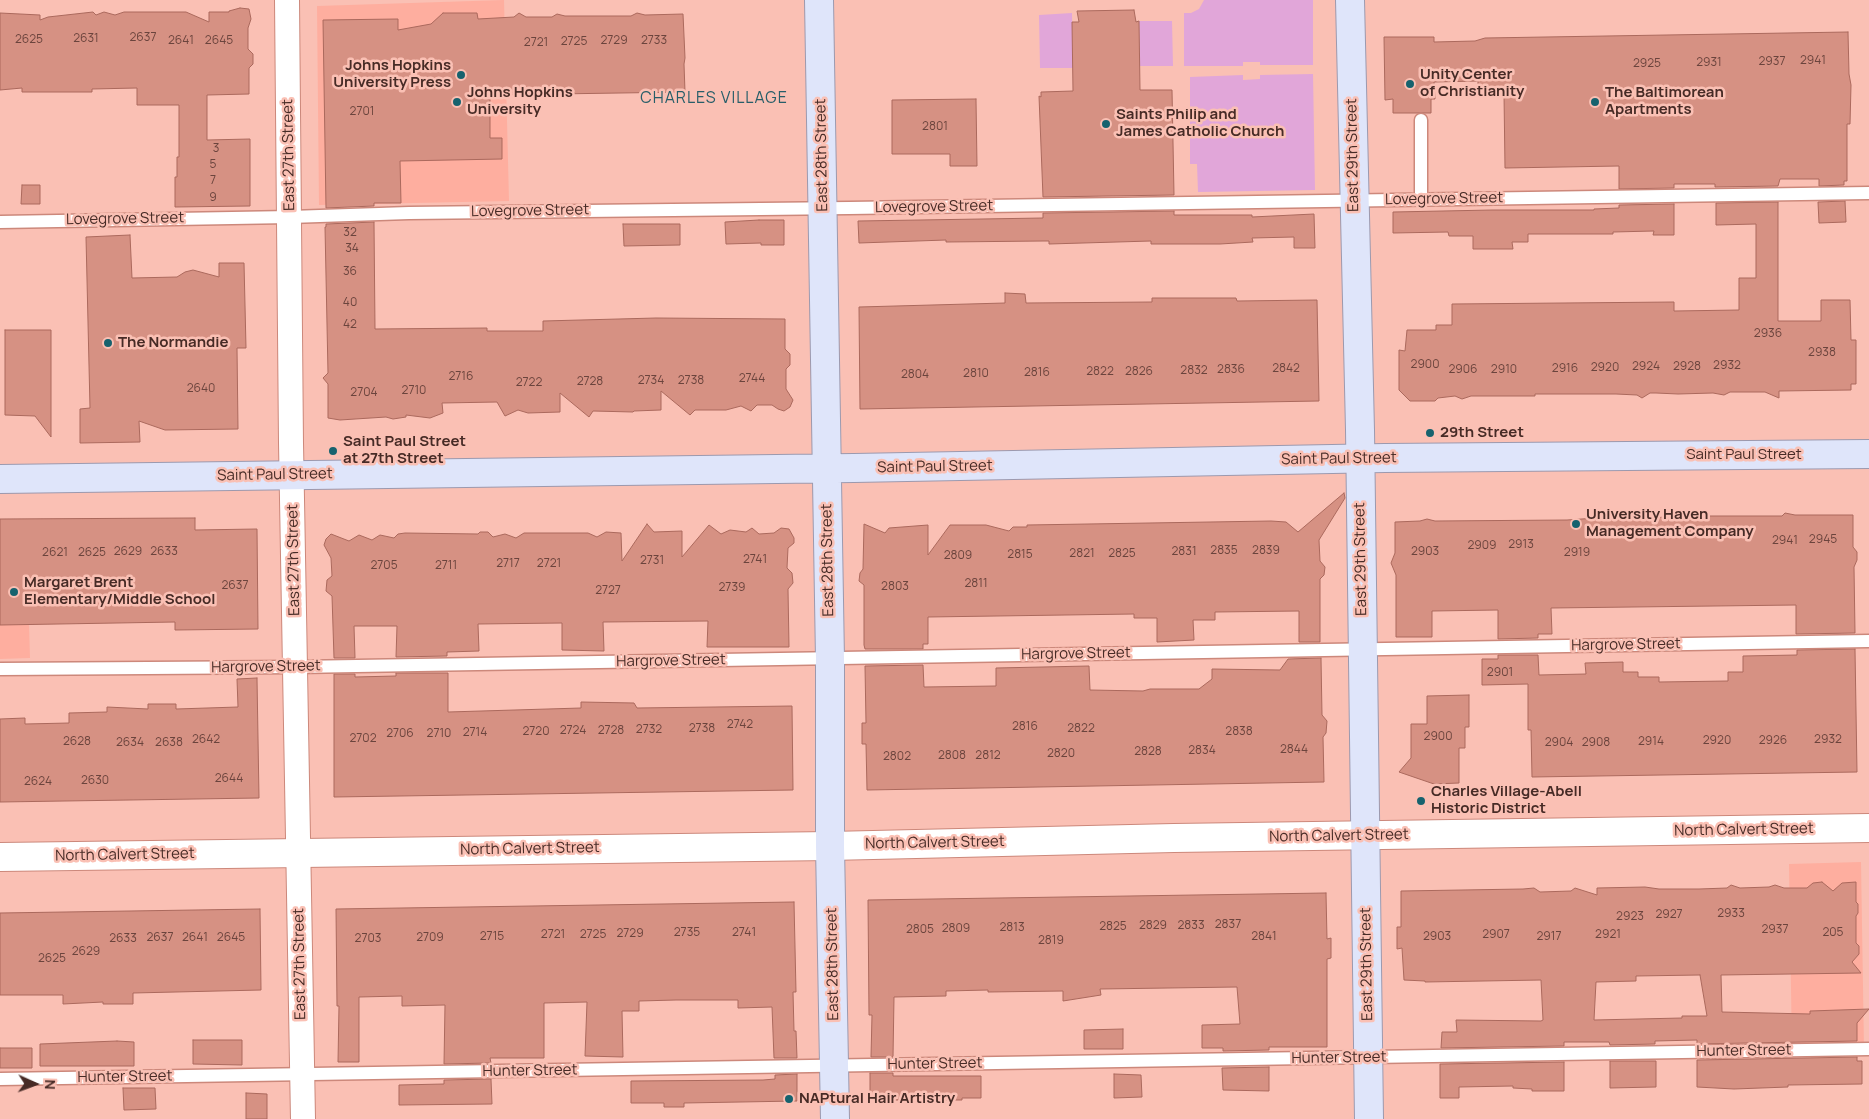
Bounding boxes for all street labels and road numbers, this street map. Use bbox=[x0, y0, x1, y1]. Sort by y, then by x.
street label: East 28th Street bbox=[812, 98, 832, 212]
street label: East 29th Street bbox=[1343, 98, 1363, 212]
street label: East 27th Street bbox=[279, 99, 299, 211]
street label: Lovegrove Street bbox=[1385, 189, 1503, 209]
street label: Lovegrove Street bbox=[875, 197, 993, 217]
street label: Lovegrove Street bbox=[471, 201, 589, 221]
street label: Lovegrove Street bbox=[66, 209, 184, 229]
street label: Saint Paul Street bbox=[1686, 446, 1802, 464]
street label: Saint Paul Street bbox=[1281, 449, 1397, 469]
street label: Saint Paul Street bbox=[877, 457, 993, 477]
street label: Saint Paul Street bbox=[217, 465, 333, 485]
street label: East 29th Street bbox=[1351, 502, 1371, 616]
street label: East 28th Street bbox=[818, 503, 838, 617]
street label: East 27th Street bbox=[284, 504, 304, 616]
street label: Hargrove Street bbox=[1571, 635, 1681, 655]
street label: Hargrove Street bbox=[1021, 644, 1131, 664]
street label: Hargrove Street bbox=[616, 651, 726, 671]
street label: Hargrove Street bbox=[211, 657, 321, 677]
street label: North Calvert Street bbox=[1674, 820, 1814, 840]
street label: North Calvert Street bbox=[1269, 826, 1409, 846]
street label: North Calvert Street bbox=[865, 833, 1005, 853]
street label: North Calvert Street bbox=[460, 839, 600, 859]
street label: North Calvert Street bbox=[55, 845, 195, 865]
street label: East 28th Street bbox=[823, 907, 843, 1021]
street label: East 29th Street bbox=[1357, 907, 1377, 1021]
street label: East 27th Street bbox=[290, 908, 310, 1020]
street label: Hunter Street bbox=[1696, 1041, 1792, 1061]
street label: Hunter Street bbox=[1291, 1048, 1387, 1068]
street label: Hunter Street bbox=[887, 1054, 983, 1074]
street label: Hunter Street bbox=[482, 1061, 578, 1081]
street label: Hunter Street bbox=[77, 1067, 173, 1087]

